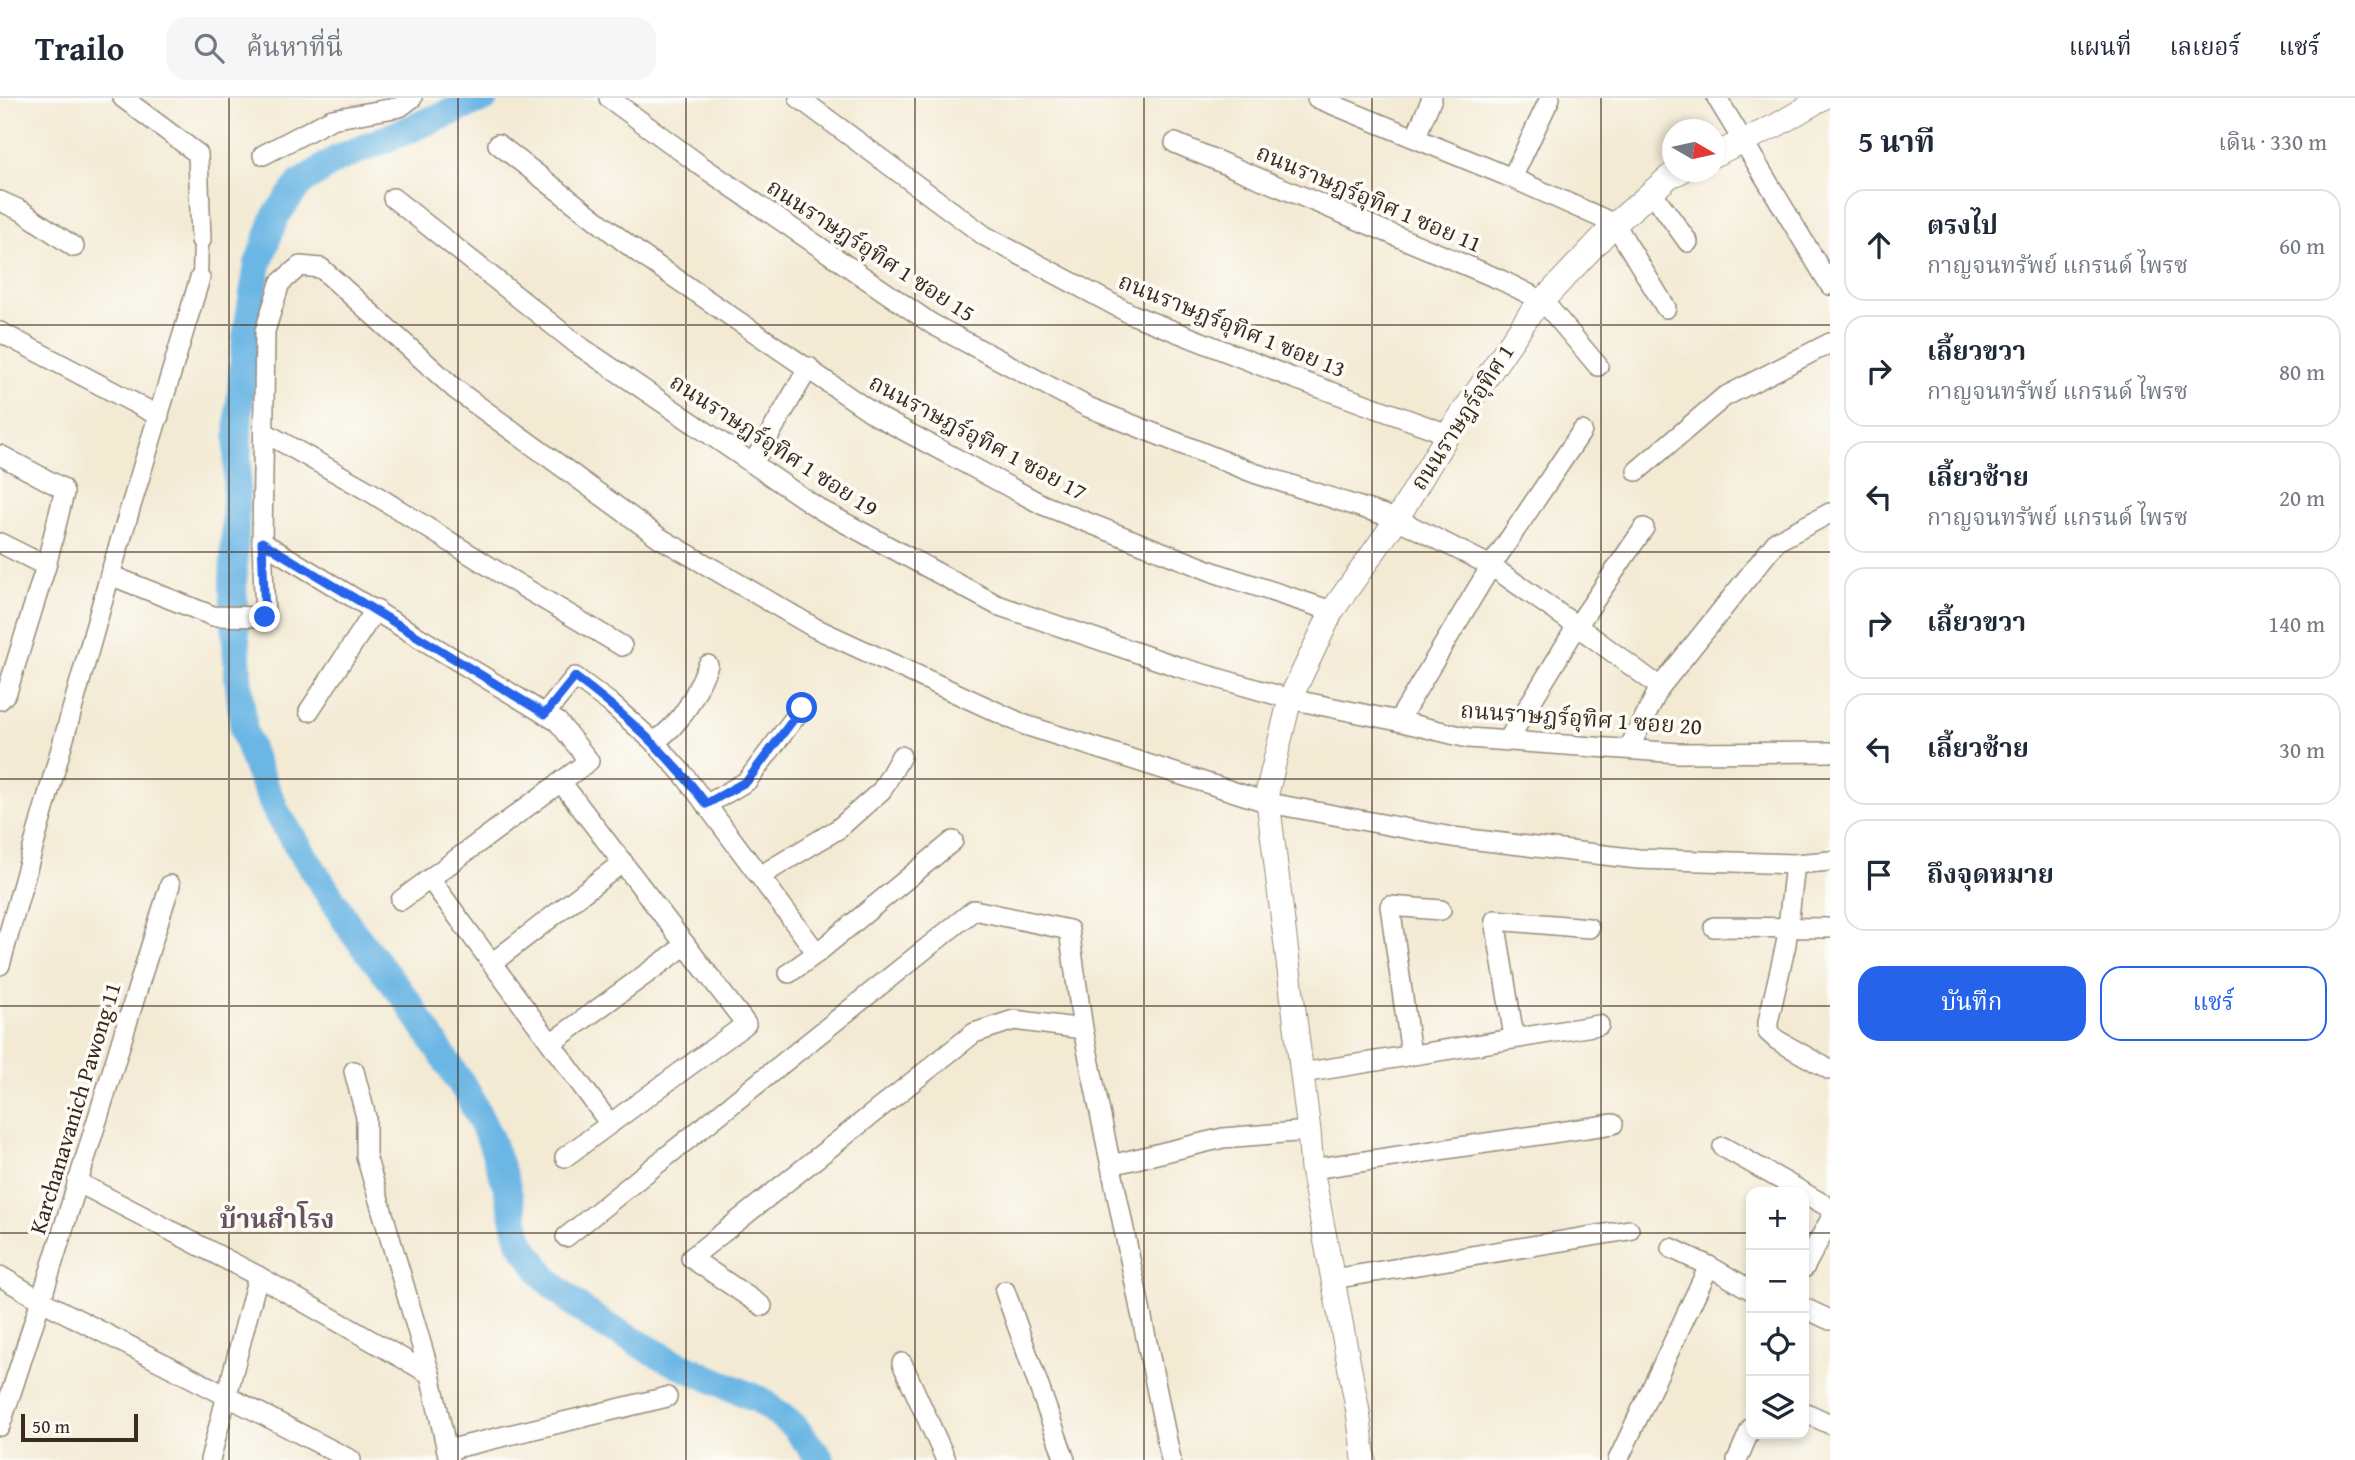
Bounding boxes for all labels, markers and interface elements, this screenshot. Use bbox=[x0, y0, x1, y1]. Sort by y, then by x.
search box bbox=[166, 17, 656, 80]
text: Trailo bbox=[35, 24, 124, 72]
text: ค้นหาที่นี่ bbox=[246, 27, 343, 66]
icon: search bbox=[190, 29, 228, 67]
text: แผนที่ bbox=[2069, 29, 2132, 64]
text: เลเยอร์ bbox=[2170, 29, 2241, 64]
text: แชร์ bbox=[2279, 29, 2320, 64]
north arrow bbox=[1662, 119, 1725, 182]
text: 5 นาที bbox=[1858, 119, 1935, 163]
text: เดิน · 330 m bbox=[2218, 125, 2327, 158]
street label: ถนนราษฎร์อุทิศ 1 ซอย 11 bbox=[1251, 135, 1487, 260]
street label: ถนนราษฎร์อุทิศ 1 ซอย 15 bbox=[761, 170, 982, 329]
text: ตรงไป bbox=[1927, 205, 1998, 244]
icon: ahead bbox=[1860, 226, 1898, 264]
text: 60 m bbox=[2279, 229, 2325, 262]
text: กาญจนทรัพย์ แกรนด์ ไพรซ bbox=[1927, 248, 2188, 281]
street label: ถนนราษฎร์อุทิศ 1 ซอย 13 bbox=[1114, 264, 1351, 385]
text: เลี้ยวขวา bbox=[1927, 331, 2026, 370]
street label: ถนนราษฎร์อุทิศ 1 bbox=[1402, 337, 1521, 496]
icon: right bbox=[1860, 352, 1898, 390]
text: 80 m bbox=[2279, 355, 2325, 388]
street label: ถนนราษฎร์อุทิศ 1 ซอย 19 bbox=[664, 365, 885, 524]
street label: ถนนราษฎร์อุทิศ 1 ซอย 17 bbox=[864, 365, 1093, 508]
text: กาญจนทรัพย์ แกรนด์ ไพรซ bbox=[1927, 374, 2188, 407]
text: เลี้ยวซ้าย bbox=[1927, 457, 2029, 496]
icon: left bbox=[1860, 478, 1898, 516]
text: 20 m bbox=[2279, 481, 2325, 514]
text: กาญจนทรัพย์ แกรนด์ ไพรซ bbox=[1927, 500, 2188, 533]
route end bbox=[249, 601, 280, 632]
text: เลี้ยวขวา bbox=[1927, 602, 2026, 641]
icon: right bbox=[1860, 604, 1898, 642]
text: 140 m bbox=[2268, 607, 2325, 640]
route start bbox=[786, 692, 817, 723]
street label: ถนนราษฎร์อุทิศ 1 ซอย 20 bbox=[1459, 693, 1703, 742]
text: เลี้ยวซ้าย bbox=[1927, 728, 2029, 767]
icon: left bbox=[1860, 730, 1898, 768]
text: 30 m bbox=[2279, 733, 2325, 766]
text: ถึงจุดหมาย bbox=[1927, 854, 2054, 893]
icon: arrive bbox=[1860, 856, 1898, 894]
button: บันทึก bbox=[1858, 966, 2086, 1041]
button: แชร์ bbox=[2100, 966, 2327, 1041]
street label: Karchanavanich Pawong 11 bbox=[20, 978, 129, 1238]
map controls bbox=[1746, 1187, 1809, 1439]
button: + bbox=[1746, 1187, 1809, 1250]
district label: บ้านสำโรง bbox=[220, 1199, 334, 1238]
button: − bbox=[1746, 1250, 1809, 1313]
button: locate bbox=[1746, 1313, 1809, 1376]
button: layers bbox=[1746, 1376, 1809, 1439]
scale bar bbox=[21, 1411, 138, 1443]
text: 50 m bbox=[32, 1412, 70, 1440]

